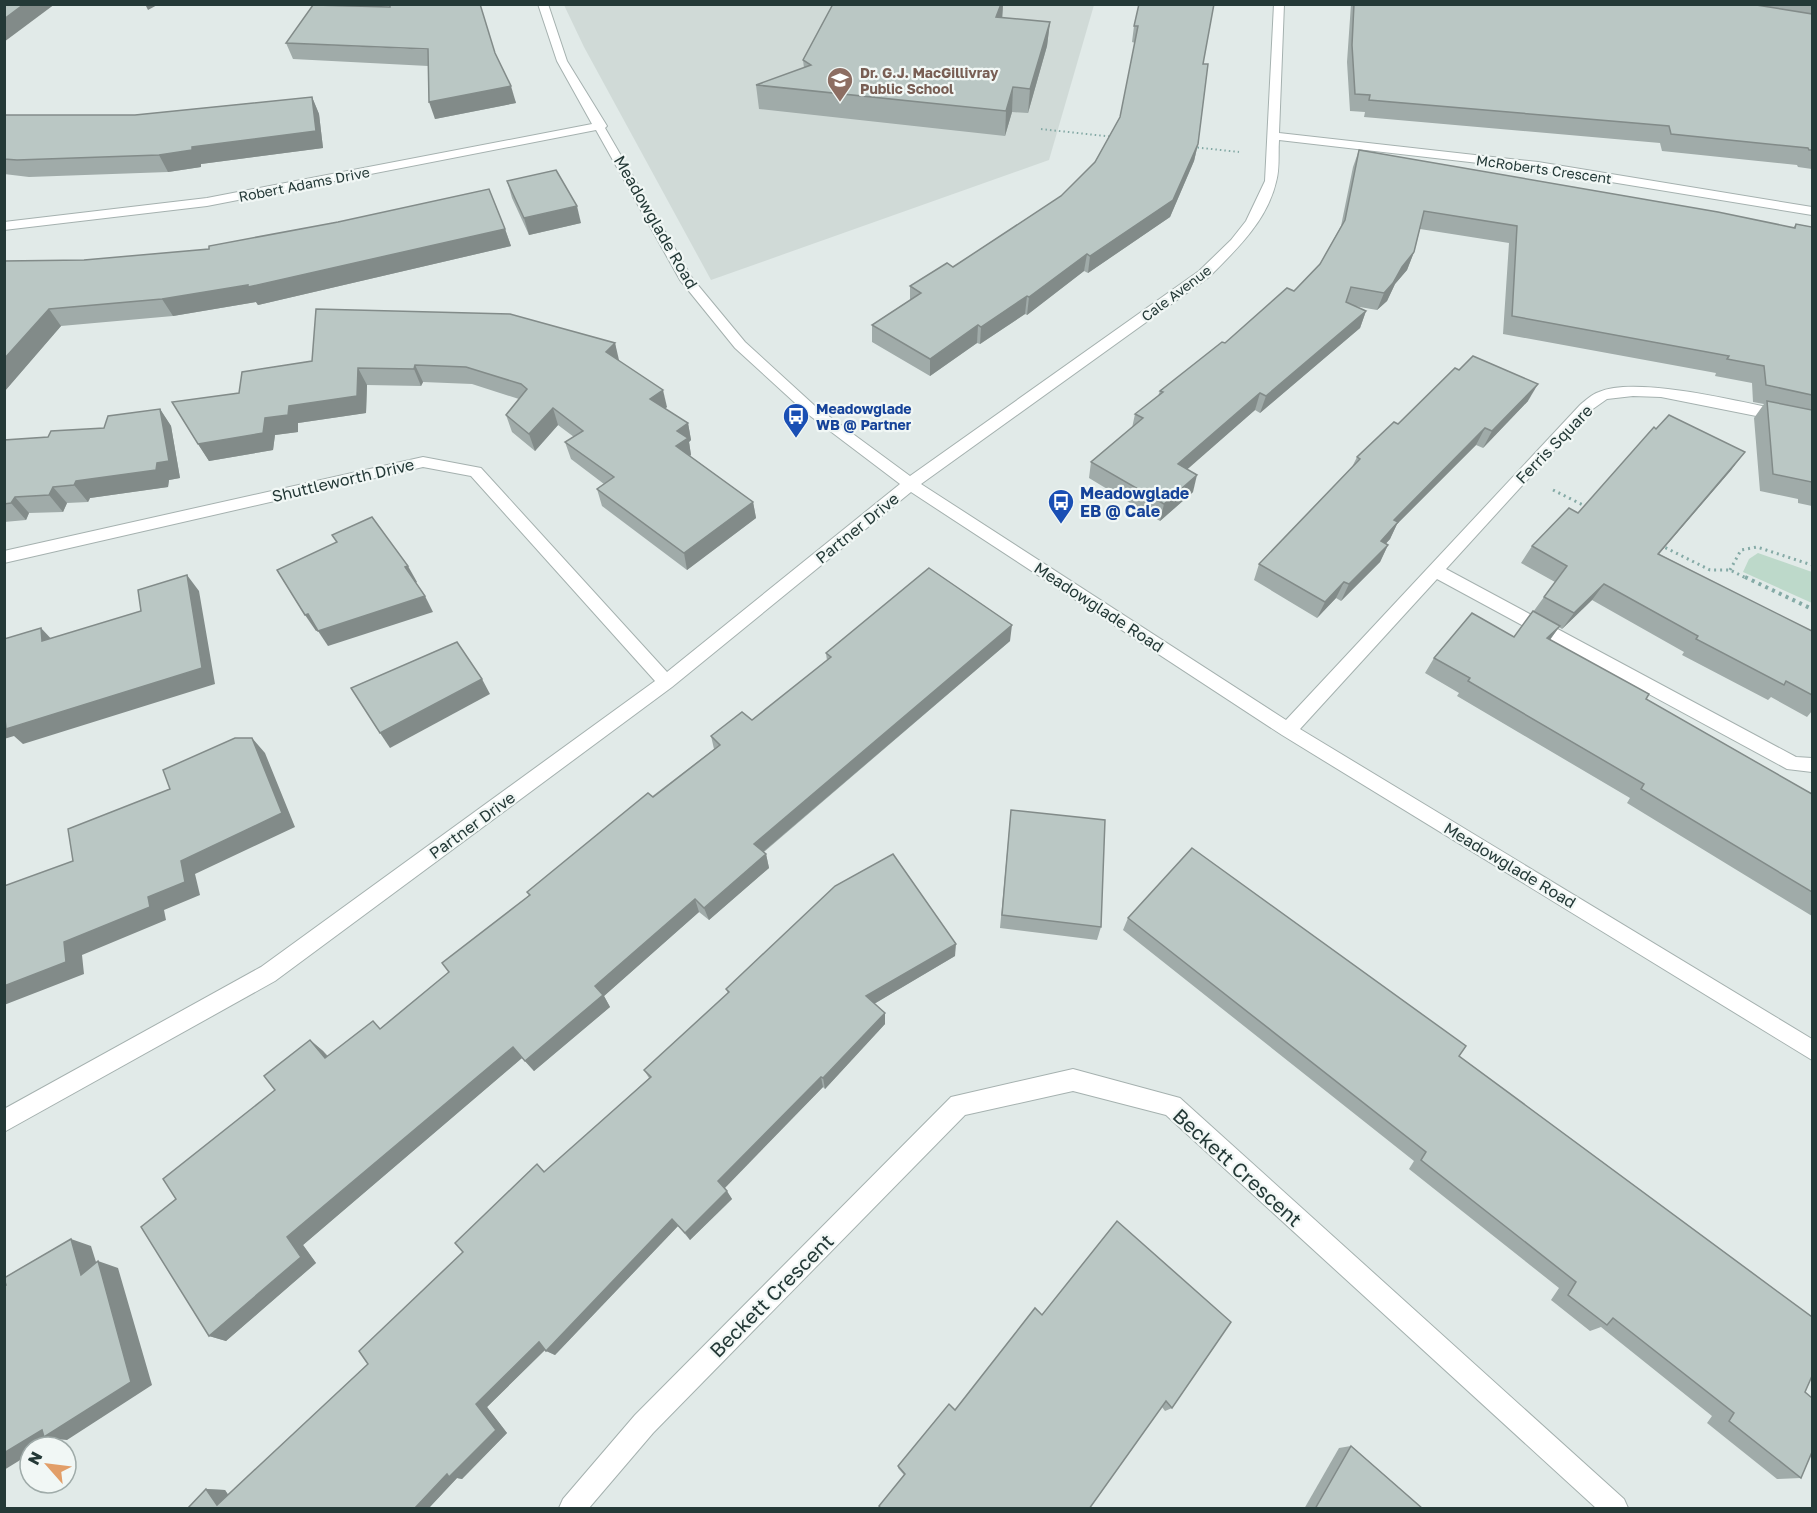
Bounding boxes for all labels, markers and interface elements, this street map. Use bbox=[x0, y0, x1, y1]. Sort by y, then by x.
place label: Dr. G.J. MacGillivray Public School bbox=[860, 64, 999, 97]
school or university icon: Dr. G.J. MacGillivray Public School bbox=[825, 65, 855, 103]
street label: McRoberts Crescent bbox=[1475, 151, 1613, 187]
street label: Meadowglade Road bbox=[610, 152, 702, 292]
street label: Robert Adams Drive bbox=[237, 163, 371, 205]
street label: Cale Avenue bbox=[1138, 261, 1214, 325]
place label: Meadowglade WB @ Partner bbox=[816, 400, 912, 433]
street label: Ferris Square bbox=[1511, 400, 1597, 488]
bus stop icon: Meadowglade WB @ Partner bbox=[781, 401, 811, 439]
street label: Shuttleworth Drive bbox=[270, 454, 416, 506]
place label: Meadowglade EB @ Cale bbox=[1080, 483, 1189, 521]
bus stop icon: Meadowglade EB @ Cale bbox=[1046, 487, 1076, 525]
street label: Partner Drive bbox=[811, 488, 903, 568]
street label: Meadowglade Road bbox=[1030, 558, 1168, 656]
street label: Partner Drive bbox=[425, 787, 519, 863]
street label: Meadowglade Road bbox=[1440, 818, 1580, 912]
street label: Beckett Crescent bbox=[1169, 1103, 1307, 1231]
street label: Beckett Crescent bbox=[704, 1228, 838, 1362]
north arrow bbox=[18, 1435, 78, 1495]
text: N bbox=[23, 1448, 46, 1468]

